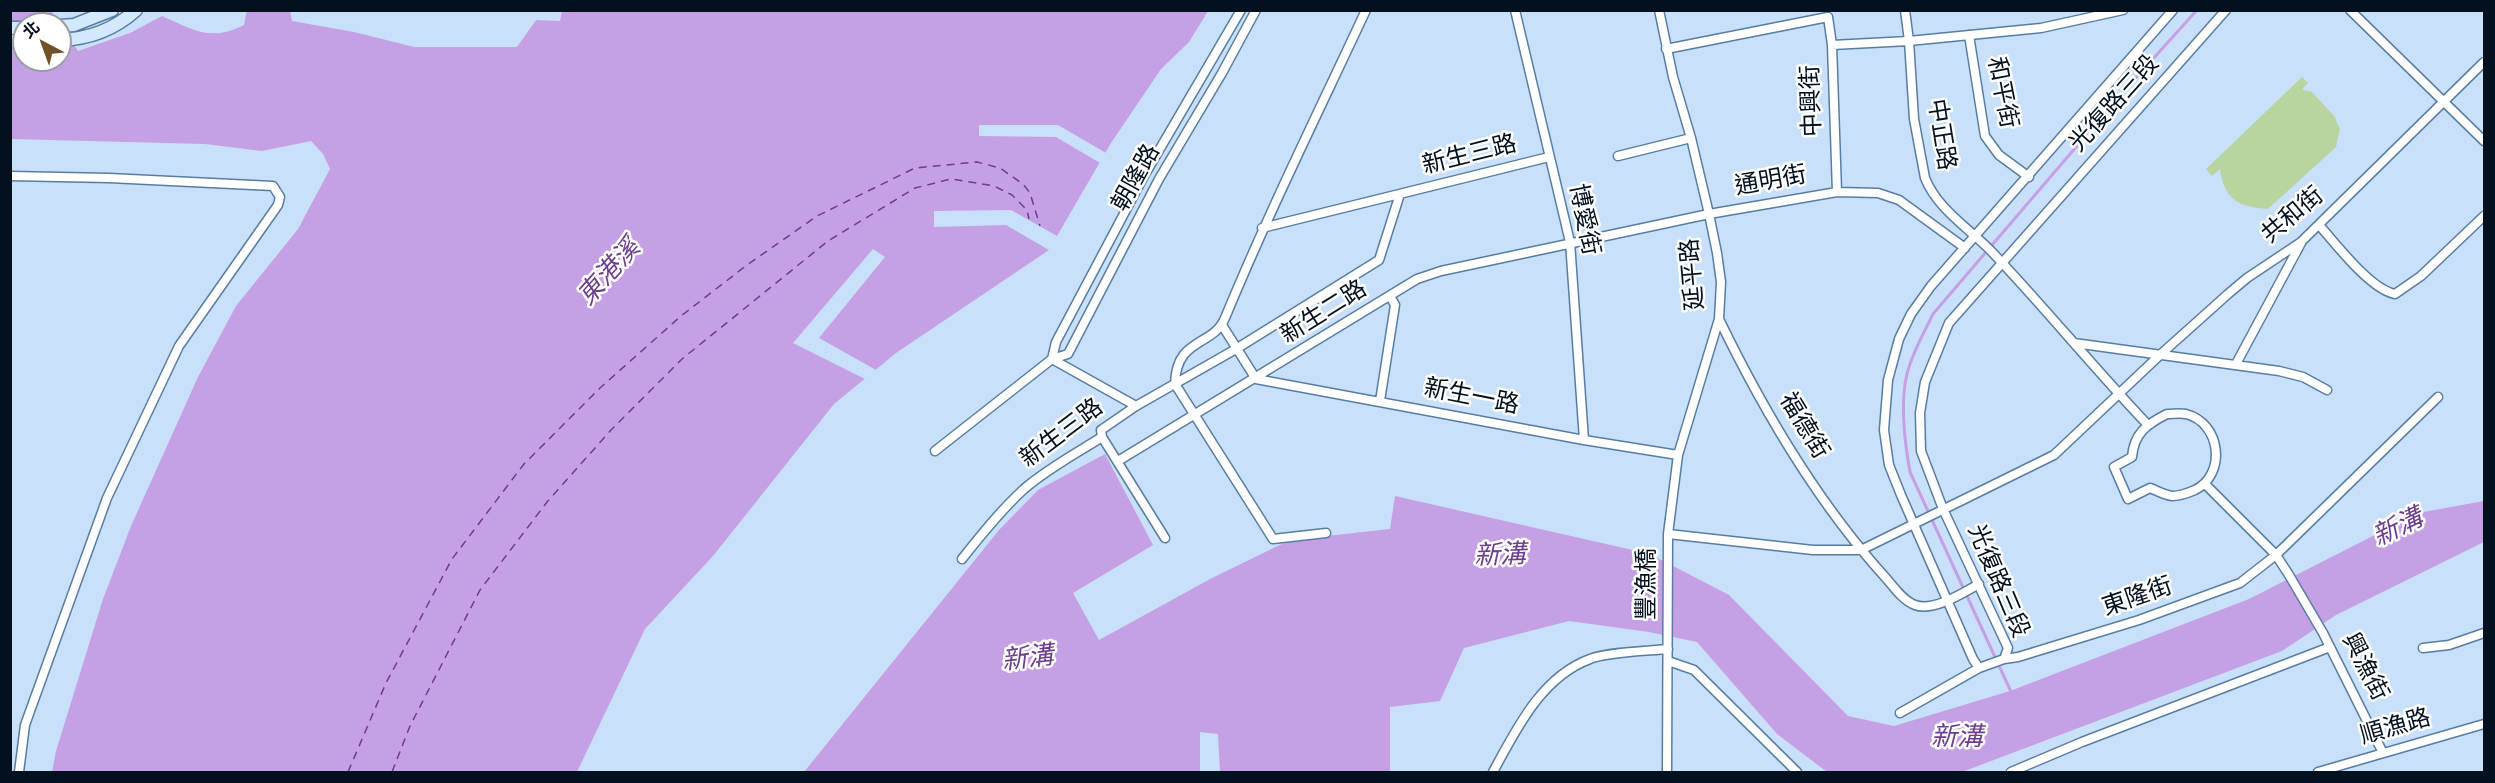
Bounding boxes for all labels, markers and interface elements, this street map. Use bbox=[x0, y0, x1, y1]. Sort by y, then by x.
north arrow bbox=[12, 12, 72, 72]
text: 北 bbox=[18, 16, 45, 44]
street label: 光復路三段 bbox=[2065, 51, 2167, 159]
street label: 和平街 bbox=[1979, 55, 2021, 131]
street label: 中興街 bbox=[1798, 65, 1830, 137]
street label: 中正路 bbox=[1919, 97, 1959, 173]
street label: 新生三路 bbox=[1420, 131, 1520, 183]
street label: 朝隆路 bbox=[1108, 141, 1168, 217]
street label: 通明街 bbox=[1733, 163, 1809, 203]
street label: 博愛街 bbox=[1561, 182, 1603, 258]
street label: 共和街 bbox=[2257, 183, 2331, 251]
water label: 東港溪 bbox=[573, 235, 649, 313]
street label: 延平路 bbox=[1678, 237, 1712, 311]
street label: 新生二路 bbox=[1277, 276, 1373, 352]
street label: 新生一路 bbox=[1421, 376, 1521, 422]
street label: 福德街 bbox=[1771, 389, 1833, 465]
street label: 新生三路 bbox=[1016, 395, 1110, 475]
water label: 新溝 bbox=[2369, 505, 2429, 555]
street label: 光復路三段 bbox=[1959, 521, 2033, 643]
water label: 新溝 bbox=[1473, 542, 1527, 574]
street label: 豐漁橋 bbox=[1635, 548, 1663, 620]
street label: 東隆街 bbox=[2099, 574, 2177, 624]
street label: 興漁街 bbox=[2334, 629, 2392, 707]
water label: 新溝 bbox=[1000, 642, 1056, 680]
street label: 順漁路 bbox=[2357, 705, 2435, 753]
water label: 新溝 bbox=[1931, 724, 1983, 756]

